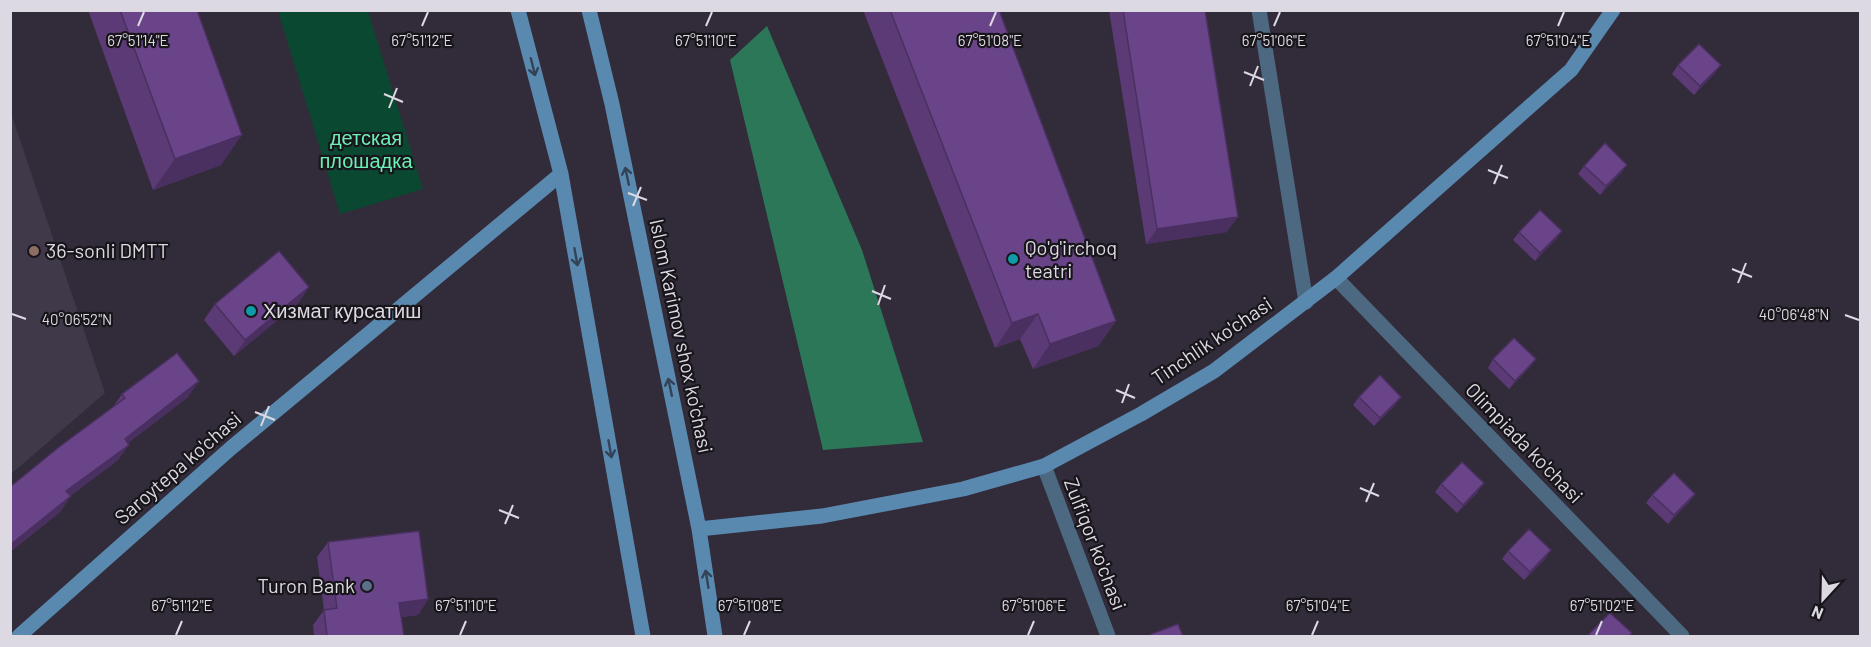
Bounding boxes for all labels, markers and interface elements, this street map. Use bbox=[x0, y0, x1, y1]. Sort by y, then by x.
text: 67°51'14"E bbox=[107, 31, 169, 49]
text: 67°51'12"E bbox=[391, 31, 453, 49]
text: 67°51'10"E bbox=[675, 31, 737, 49]
text: 67°51'08"E bbox=[958, 31, 1022, 49]
text: 67°51'06"E bbox=[1242, 31, 1306, 49]
text: 67°51'04"E bbox=[1526, 31, 1590, 49]
one-way arrow bbox=[528, 57, 539, 76]
park label: детская плошадка bbox=[320, 125, 413, 172]
one-way arrow bbox=[621, 166, 632, 186]
street label: Islom Karimov shox ko'chasi bbox=[645, 217, 719, 455]
place label: Qo'g'irchoq teatri bbox=[1025, 235, 1117, 282]
place label: 36-sonli DMTT bbox=[46, 238, 169, 262]
marker: 36-sonli DMTT bbox=[27, 244, 41, 258]
one-way arrow bbox=[571, 247, 582, 267]
marker: Qo'g'irchoq teatri bbox=[1006, 252, 1020, 266]
street label: Tinchlik ko'chasi bbox=[1147, 291, 1276, 389]
place label: Хизмат курсатиш bbox=[263, 298, 421, 322]
marker: Хизмат курсатиш bbox=[244, 304, 258, 318]
text: 40°06'48"N bbox=[1759, 305, 1829, 323]
text: 40°06'52"N bbox=[42, 310, 112, 328]
street label: Olimpiada ko'chasi bbox=[1461, 377, 1588, 508]
one-way arrow bbox=[664, 378, 675, 397]
street label: Saroytepa ko'chasi bbox=[109, 406, 245, 529]
one-way arrow bbox=[605, 439, 616, 459]
street label: Zulfiqor ko'chasi bbox=[1060, 474, 1132, 613]
one-way arrow bbox=[701, 569, 712, 589]
north arrow bbox=[1793, 569, 1853, 629]
place label: Turon Bank bbox=[257, 573, 355, 597]
marker: Turon Bank bbox=[360, 579, 374, 593]
text: 67°51'12"E bbox=[151, 596, 213, 614]
text: 67°51'10"E bbox=[435, 596, 497, 614]
text: 67°51'08"E bbox=[718, 596, 782, 614]
text: 67°51'06"E bbox=[1002, 596, 1066, 614]
text: 67°51'04"E bbox=[1286, 596, 1350, 614]
text: 67°51'02"E bbox=[1570, 596, 1634, 614]
text: N bbox=[1809, 603, 1826, 624]

